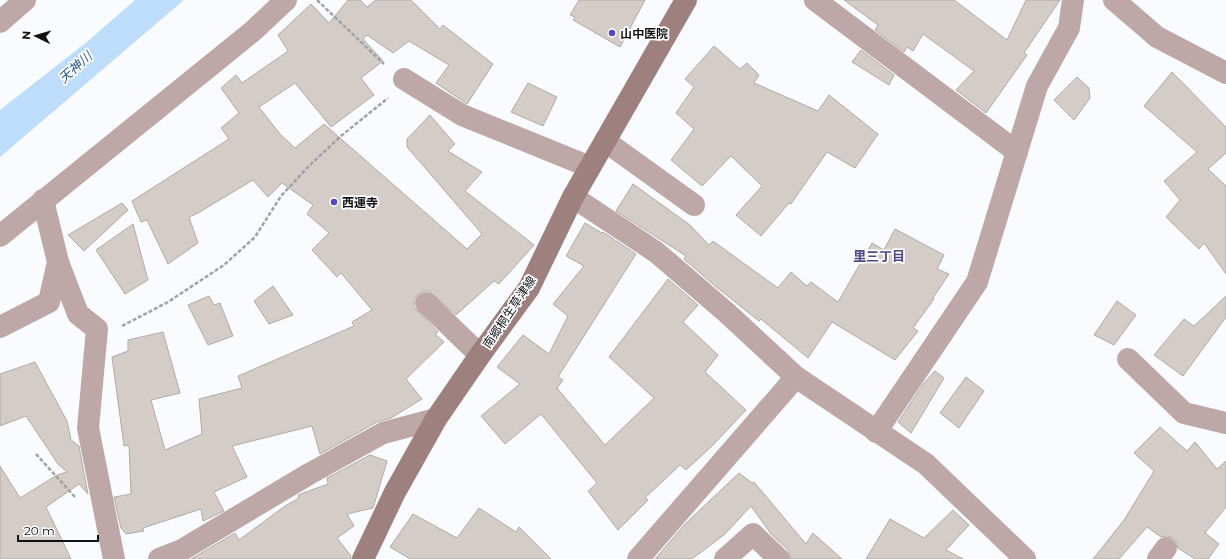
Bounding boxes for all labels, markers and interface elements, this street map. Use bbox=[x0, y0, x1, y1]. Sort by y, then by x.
north arrow bbox=[16, 16, 56, 56]
place label: 山中医院 bbox=[620, 26, 668, 41]
marker: 山中医院 bbox=[607, 28, 617, 38]
text: N bbox=[19, 30, 33, 40]
water label: 天神川 bbox=[55, 47, 96, 86]
place label: 西運寺 bbox=[342, 195, 378, 210]
marker: 西運寺 bbox=[329, 197, 339, 207]
district label: 里三丁目 bbox=[853, 248, 905, 264]
street label: 南郷桐生草津線 bbox=[479, 273, 539, 351]
scale bar bbox=[18, 517, 98, 543]
text: 20 m bbox=[24, 523, 55, 538]

